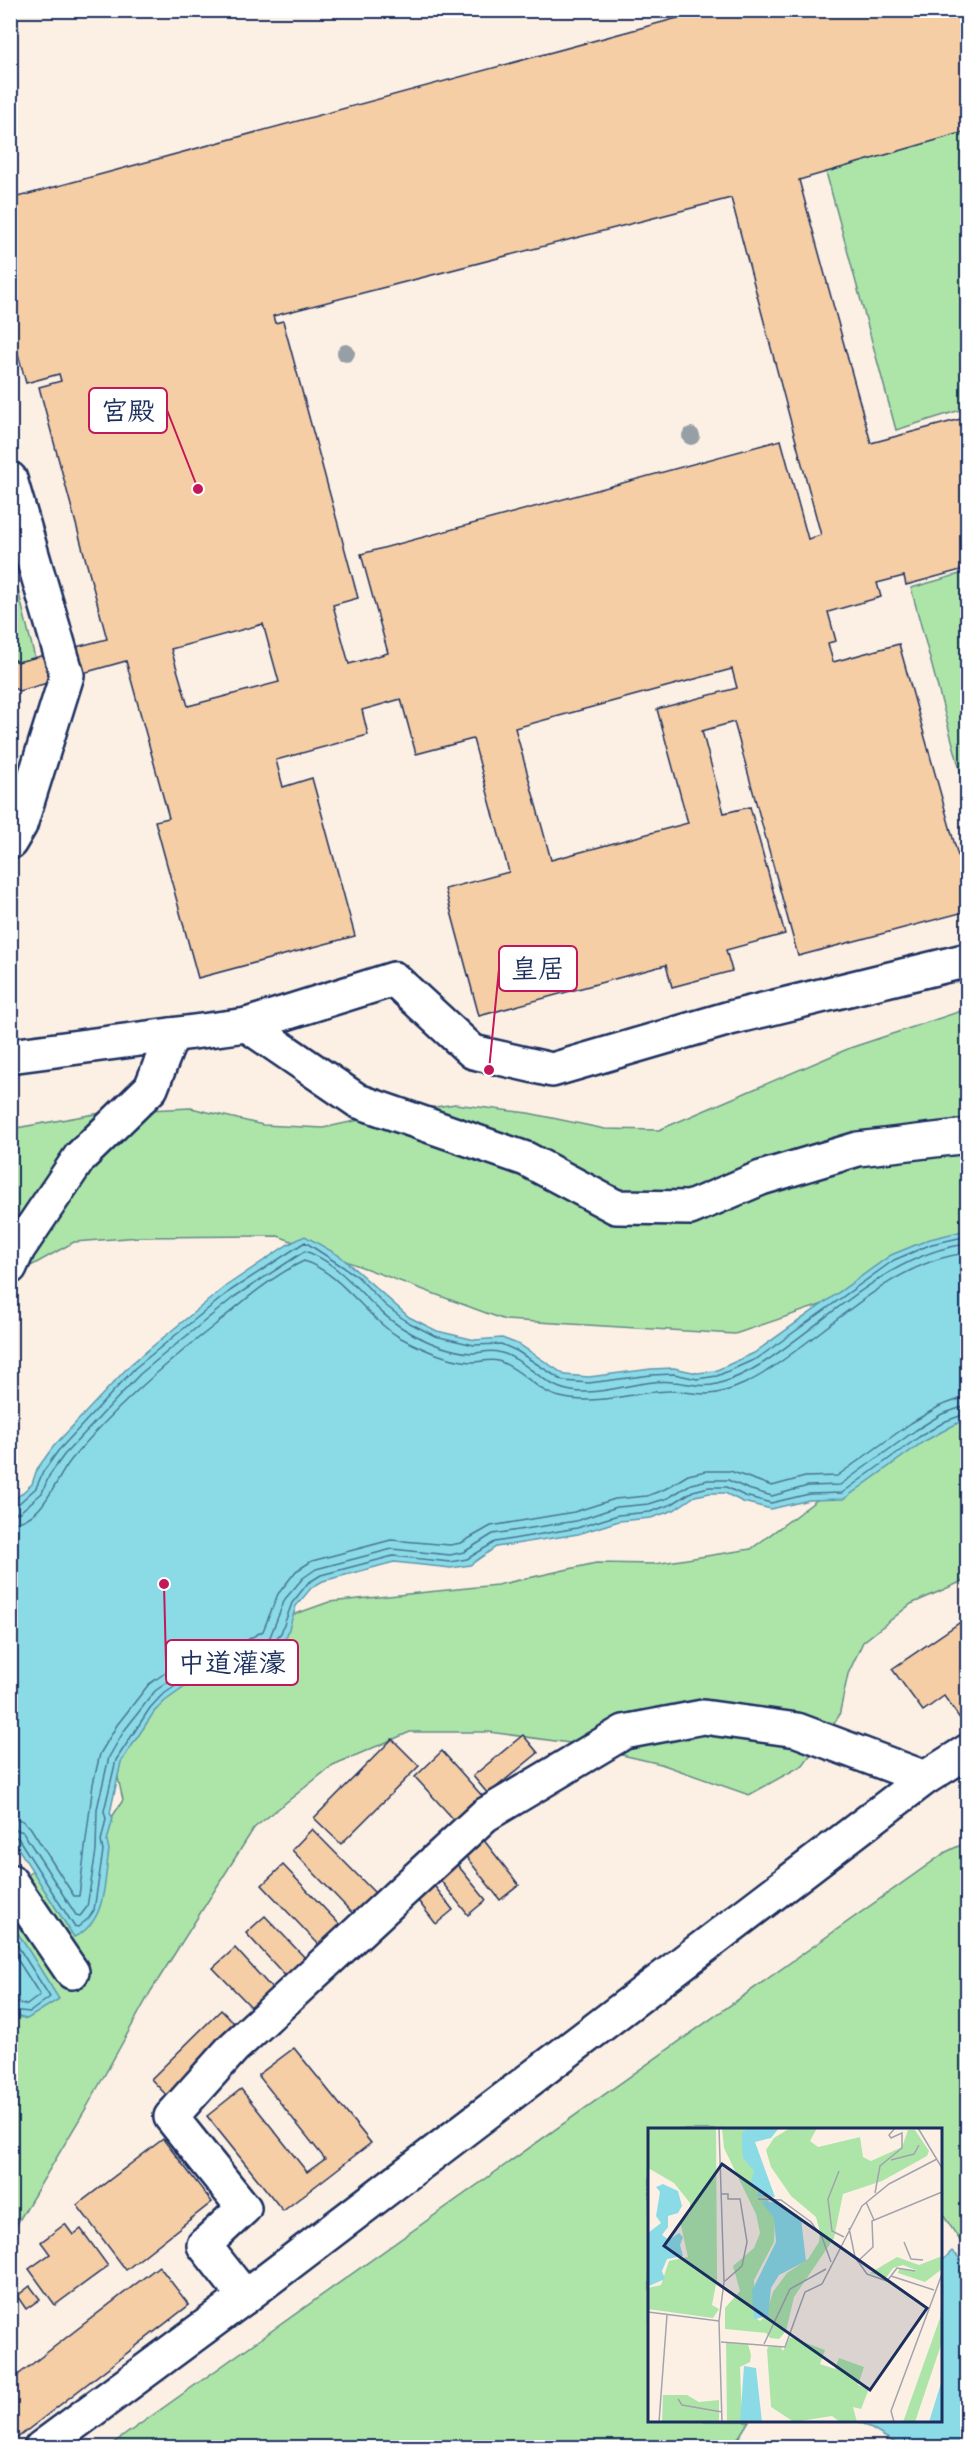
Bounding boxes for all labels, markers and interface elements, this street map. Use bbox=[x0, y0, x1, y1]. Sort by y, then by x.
callout: 宮殿 bbox=[89, 388, 167, 433]
text: 宮殿 bbox=[101, 394, 155, 433]
callout: 皇居 bbox=[499, 946, 577, 991]
text: 皇居 bbox=[511, 952, 565, 991]
callout: 中道灌濠 bbox=[166, 1640, 298, 1685]
text: 中道灌濠 bbox=[178, 1646, 286, 1685]
inset map bbox=[648, 2128, 942, 2422]

